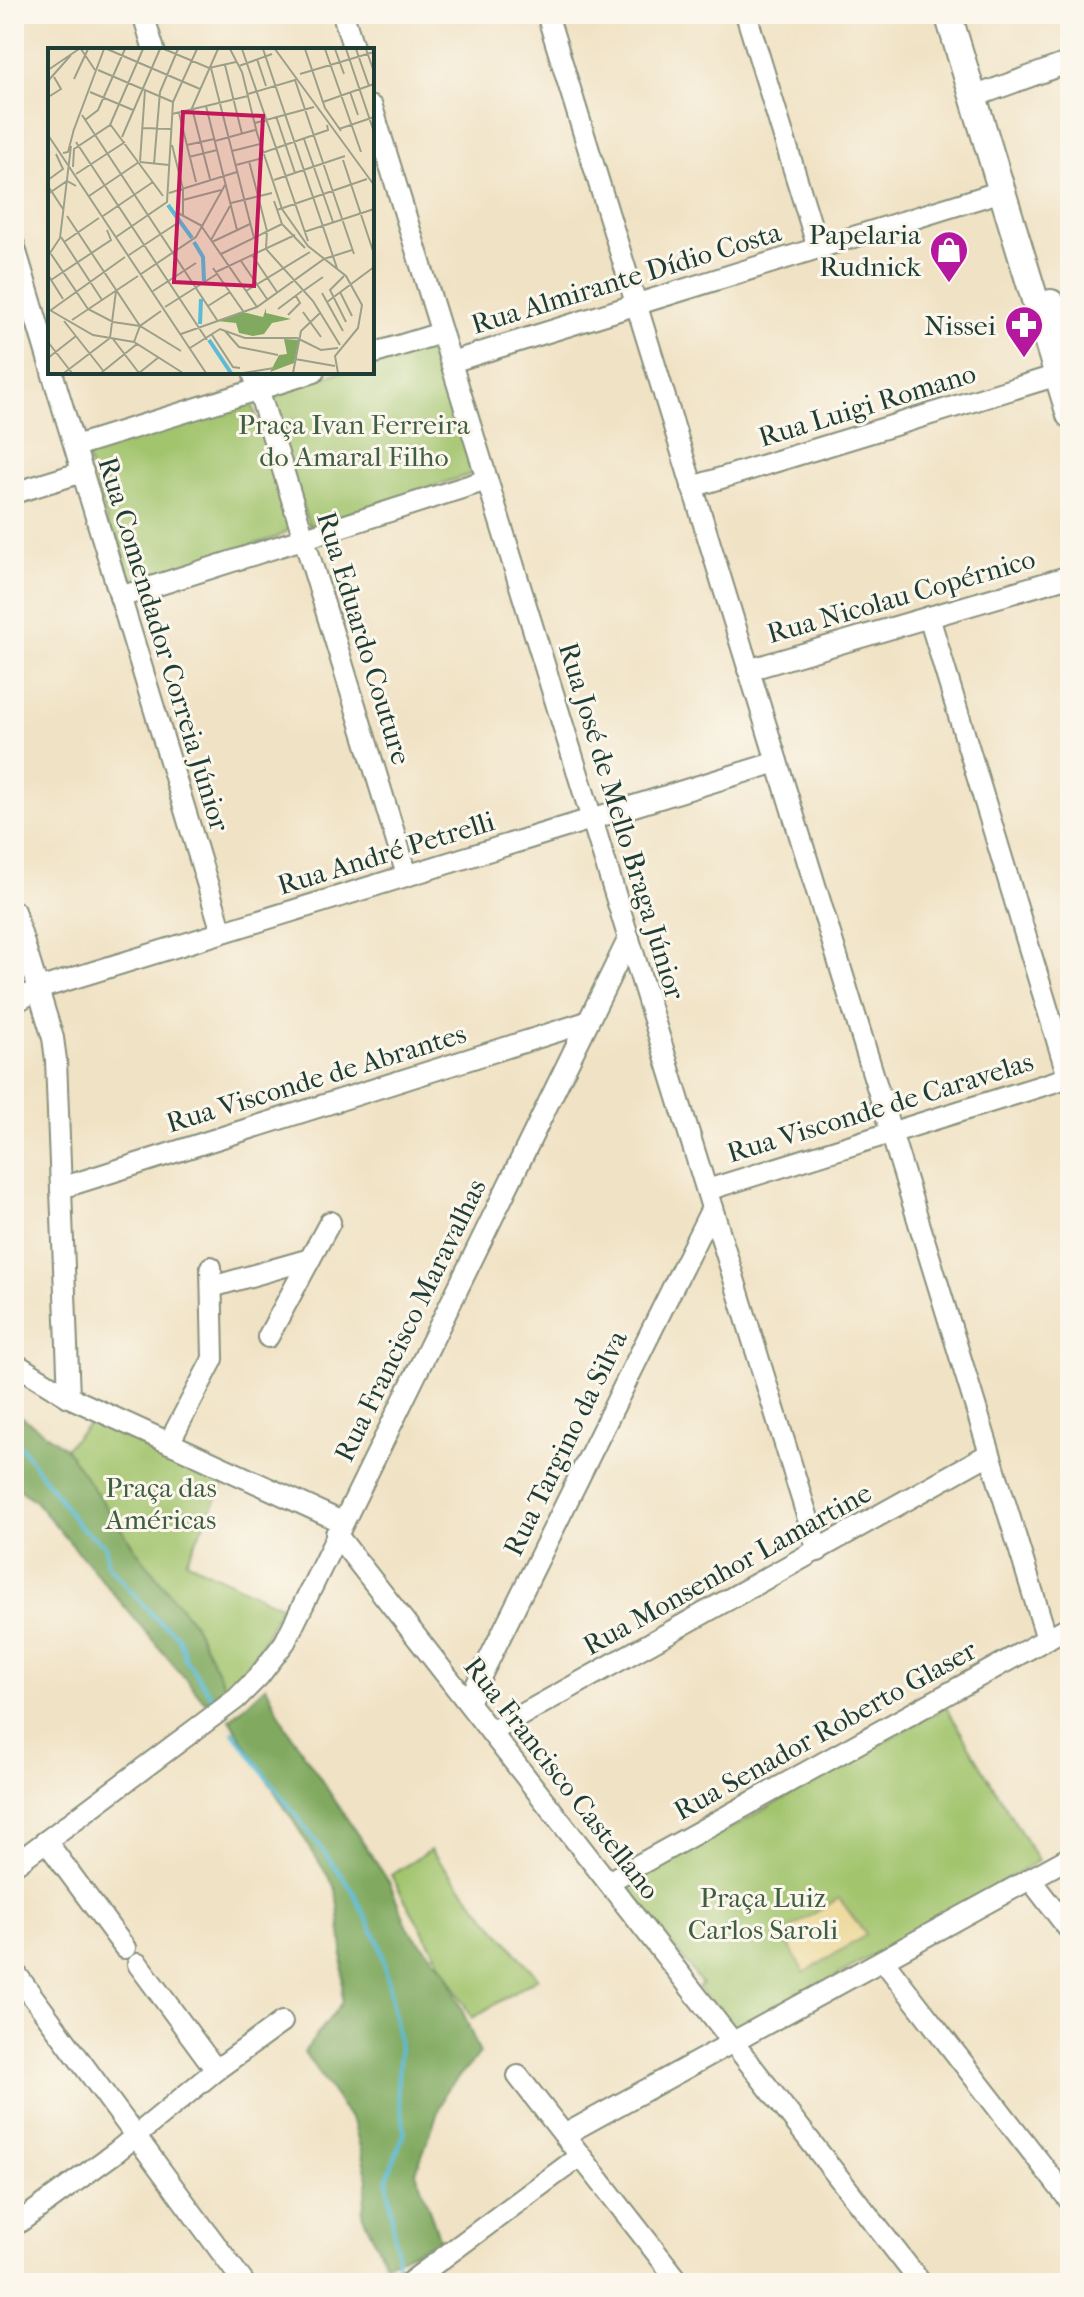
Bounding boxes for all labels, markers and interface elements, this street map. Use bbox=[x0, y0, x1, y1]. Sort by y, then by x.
inset map bbox=[48, 48, 374, 374]
street label: Rua Almirante Dídio Costa bbox=[467, 215, 786, 341]
place label: Papelaria Rudnick bbox=[809, 218, 922, 283]
shop icon: Papelaria Rudnick bbox=[928, 229, 970, 284]
pharmacy icon: Nissei bbox=[1003, 304, 1045, 359]
place label: Nissei bbox=[924, 309, 996, 342]
street label: Rua Luigi Romano bbox=[754, 356, 980, 454]
park label: Praça Ivan Ferreira do Amaral Filho bbox=[238, 408, 471, 473]
street label: Rua Comendador Correia Júnior bbox=[91, 453, 237, 835]
street label: Rua Eduardo Couture bbox=[310, 508, 418, 769]
street label: Rua Nicolau Copérnico bbox=[763, 542, 1039, 650]
street label: Rua José de Mello Braga Júnior bbox=[552, 638, 692, 1004]
street label: Rua André Petrelli bbox=[274, 804, 498, 902]
street label: Rua Visconde de Abrantes bbox=[162, 1017, 470, 1139]
street label: Rua Visconde de Caravelas bbox=[723, 1045, 1037, 1169]
street label: Rua Francisco Maravalhas bbox=[327, 1173, 493, 1467]
street label: Rua Targino da Silva bbox=[496, 1324, 634, 1561]
park label: Praça das Américas bbox=[105, 1471, 217, 1536]
street label: Rua Monsenhor Lamartine bbox=[577, 1476, 877, 1662]
street label: Rua Senador Roberto Glaser bbox=[668, 1633, 982, 1827]
street label: Rua Francisco Castellano bbox=[457, 1650, 667, 1906]
park label: Praça Luiz Carlos Saroli bbox=[688, 1881, 838, 1946]

